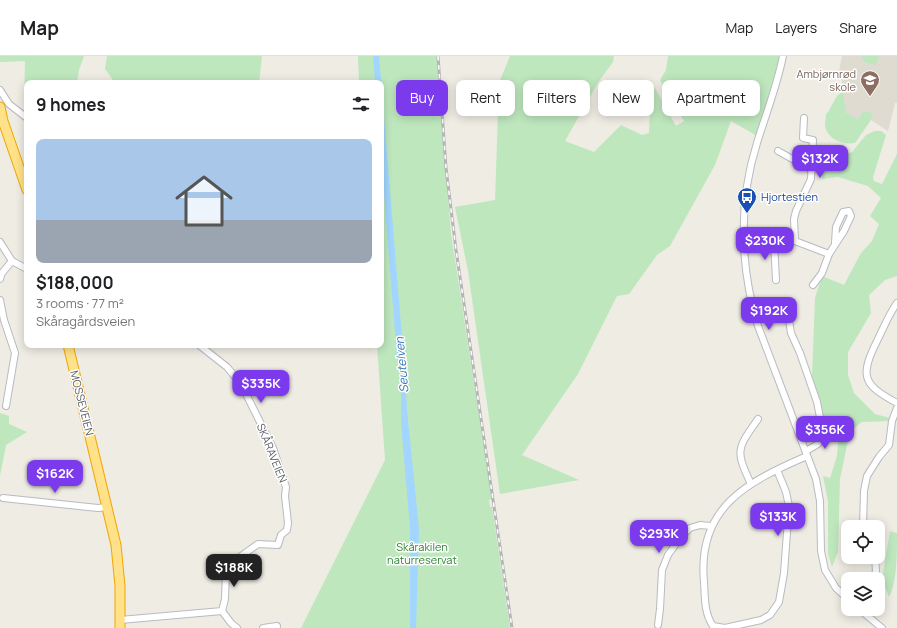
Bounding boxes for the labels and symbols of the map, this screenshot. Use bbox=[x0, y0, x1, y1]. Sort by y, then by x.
place label: Ambjørnrød skole bbox=[797, 66, 857, 94]
school or university icon: Ambjørnrød skole bbox=[859, 69, 881, 97]
pin: $132K bbox=[792, 145, 848, 179]
bus stop icon: Hjortestien bbox=[736, 186, 758, 214]
place label: Hjortestien bbox=[761, 189, 818, 204]
pin: $230K bbox=[737, 227, 793, 261]
pin: $192K bbox=[741, 297, 797, 331]
water label: Seutelven bbox=[391, 336, 412, 394]
street label: MOSSEVEIEN bbox=[67, 369, 98, 437]
pin: $335K bbox=[233, 370, 289, 404]
pin: $356K bbox=[797, 416, 853, 450]
street label: SKÅRAVEIEN bbox=[254, 421, 291, 485]
pin: $162K bbox=[27, 460, 83, 494]
pin: $133K bbox=[750, 503, 806, 537]
pin: $293K bbox=[631, 520, 687, 554]
park label: Skårakilen naturreservat bbox=[387, 539, 457, 567]
pin: $188K bbox=[206, 554, 262, 588]

